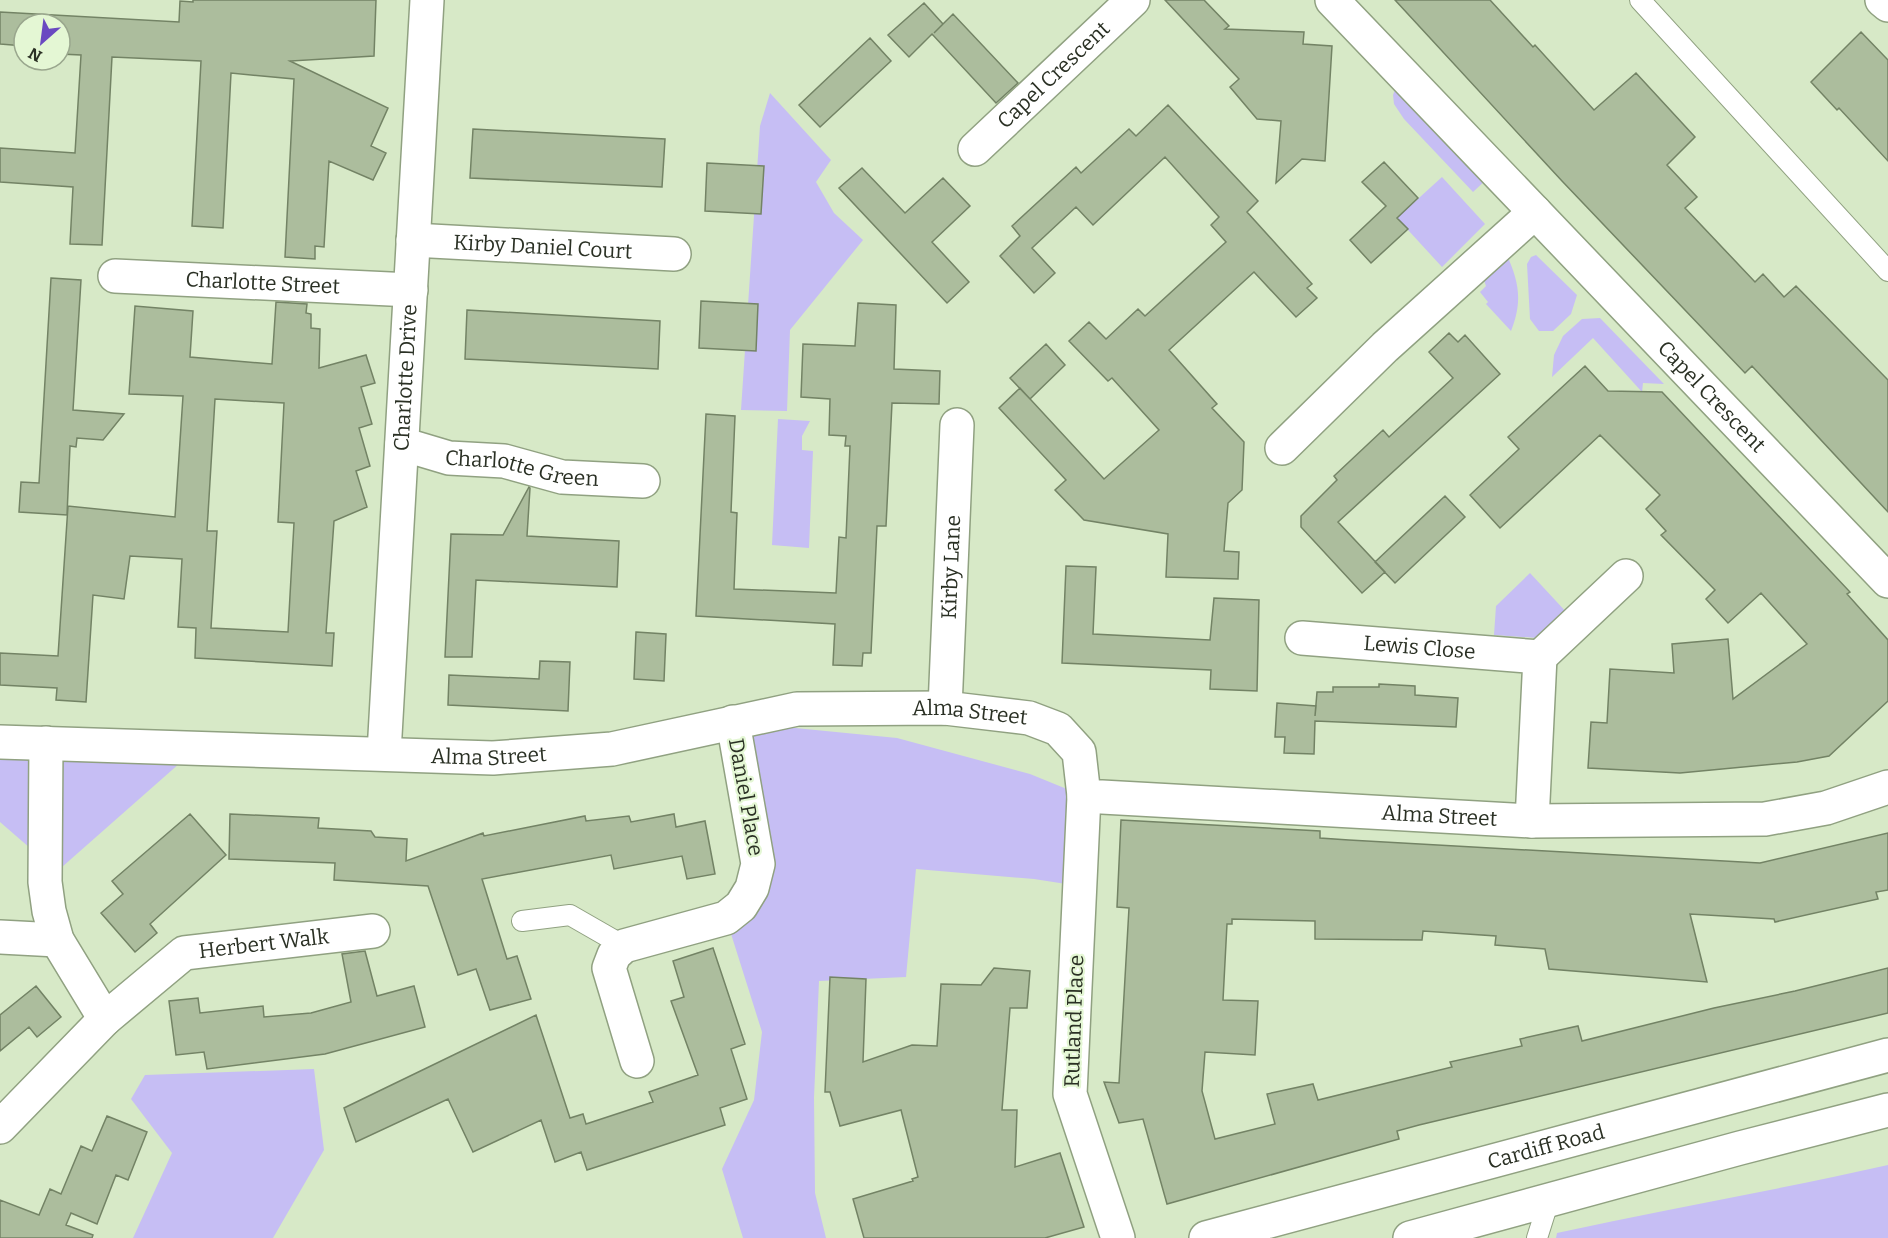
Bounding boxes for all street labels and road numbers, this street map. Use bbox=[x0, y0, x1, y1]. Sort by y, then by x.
street label: Capel Crescent bbox=[992, 15, 1116, 134]
street label: Kirby Daniel Court bbox=[453, 229, 633, 265]
street label: Charlotte Street bbox=[185, 266, 341, 300]
street label: Charlotte Drive bbox=[388, 303, 423, 452]
street label: Capel Crescent bbox=[1652, 335, 1771, 458]
street label: Charlotte Green bbox=[444, 445, 599, 492]
street label: Kirby Lane bbox=[936, 514, 966, 620]
street label: Lewis Close bbox=[1363, 630, 1477, 665]
street label: Alma Street bbox=[912, 695, 1029, 731]
street label: Daniel Place bbox=[723, 736, 769, 858]
street label: Alma Street bbox=[430, 741, 548, 771]
street label: Alma Street bbox=[1381, 800, 1498, 832]
street label: Herbert Walk bbox=[197, 923, 330, 964]
street label: Rutland Place bbox=[1059, 954, 1089, 1088]
street label: Cardiff Road bbox=[1485, 1119, 1607, 1175]

